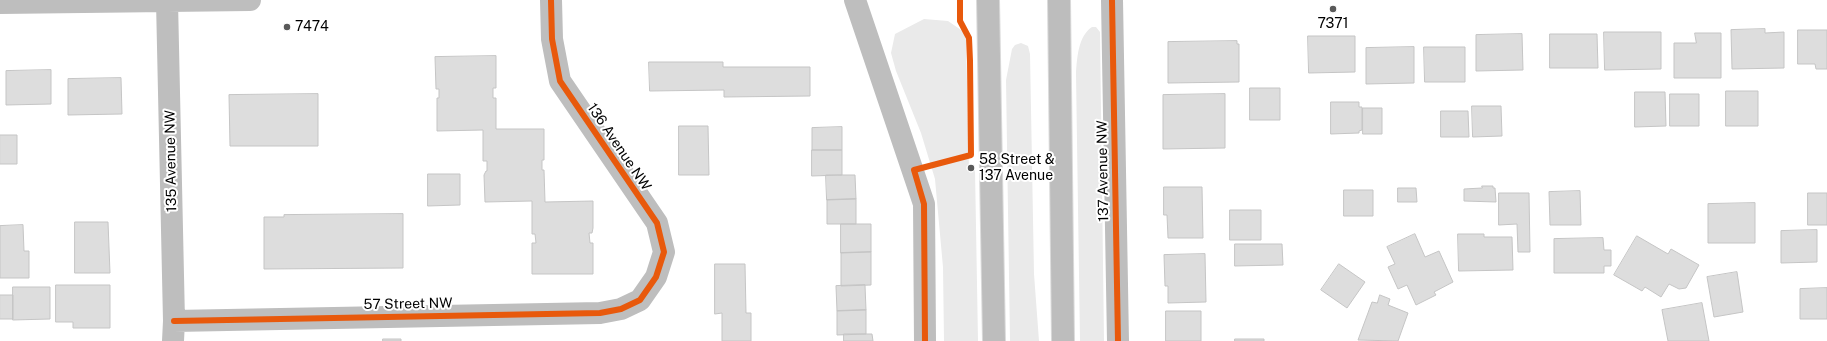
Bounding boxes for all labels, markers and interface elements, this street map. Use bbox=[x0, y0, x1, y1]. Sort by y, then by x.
marker: 7371 bbox=[1328, 4, 1338, 14]
place label: 7371 bbox=[1317, 16, 1349, 32]
place label: 7474 bbox=[295, 19, 329, 35]
marker: 7474 bbox=[282, 22, 292, 32]
street label: 136 Avenue NW bbox=[584, 100, 654, 194]
street label: 135 Avenue NW bbox=[162, 110, 180, 212]
street label: 137 Avenue NW bbox=[1094, 120, 1112, 222]
place label: 58 Street & 137 Avenue bbox=[979, 152, 1055, 184]
marker: 58 Street & 137 Avenue bbox=[966, 163, 976, 173]
street label: 57 Street NW bbox=[363, 295, 453, 313]

